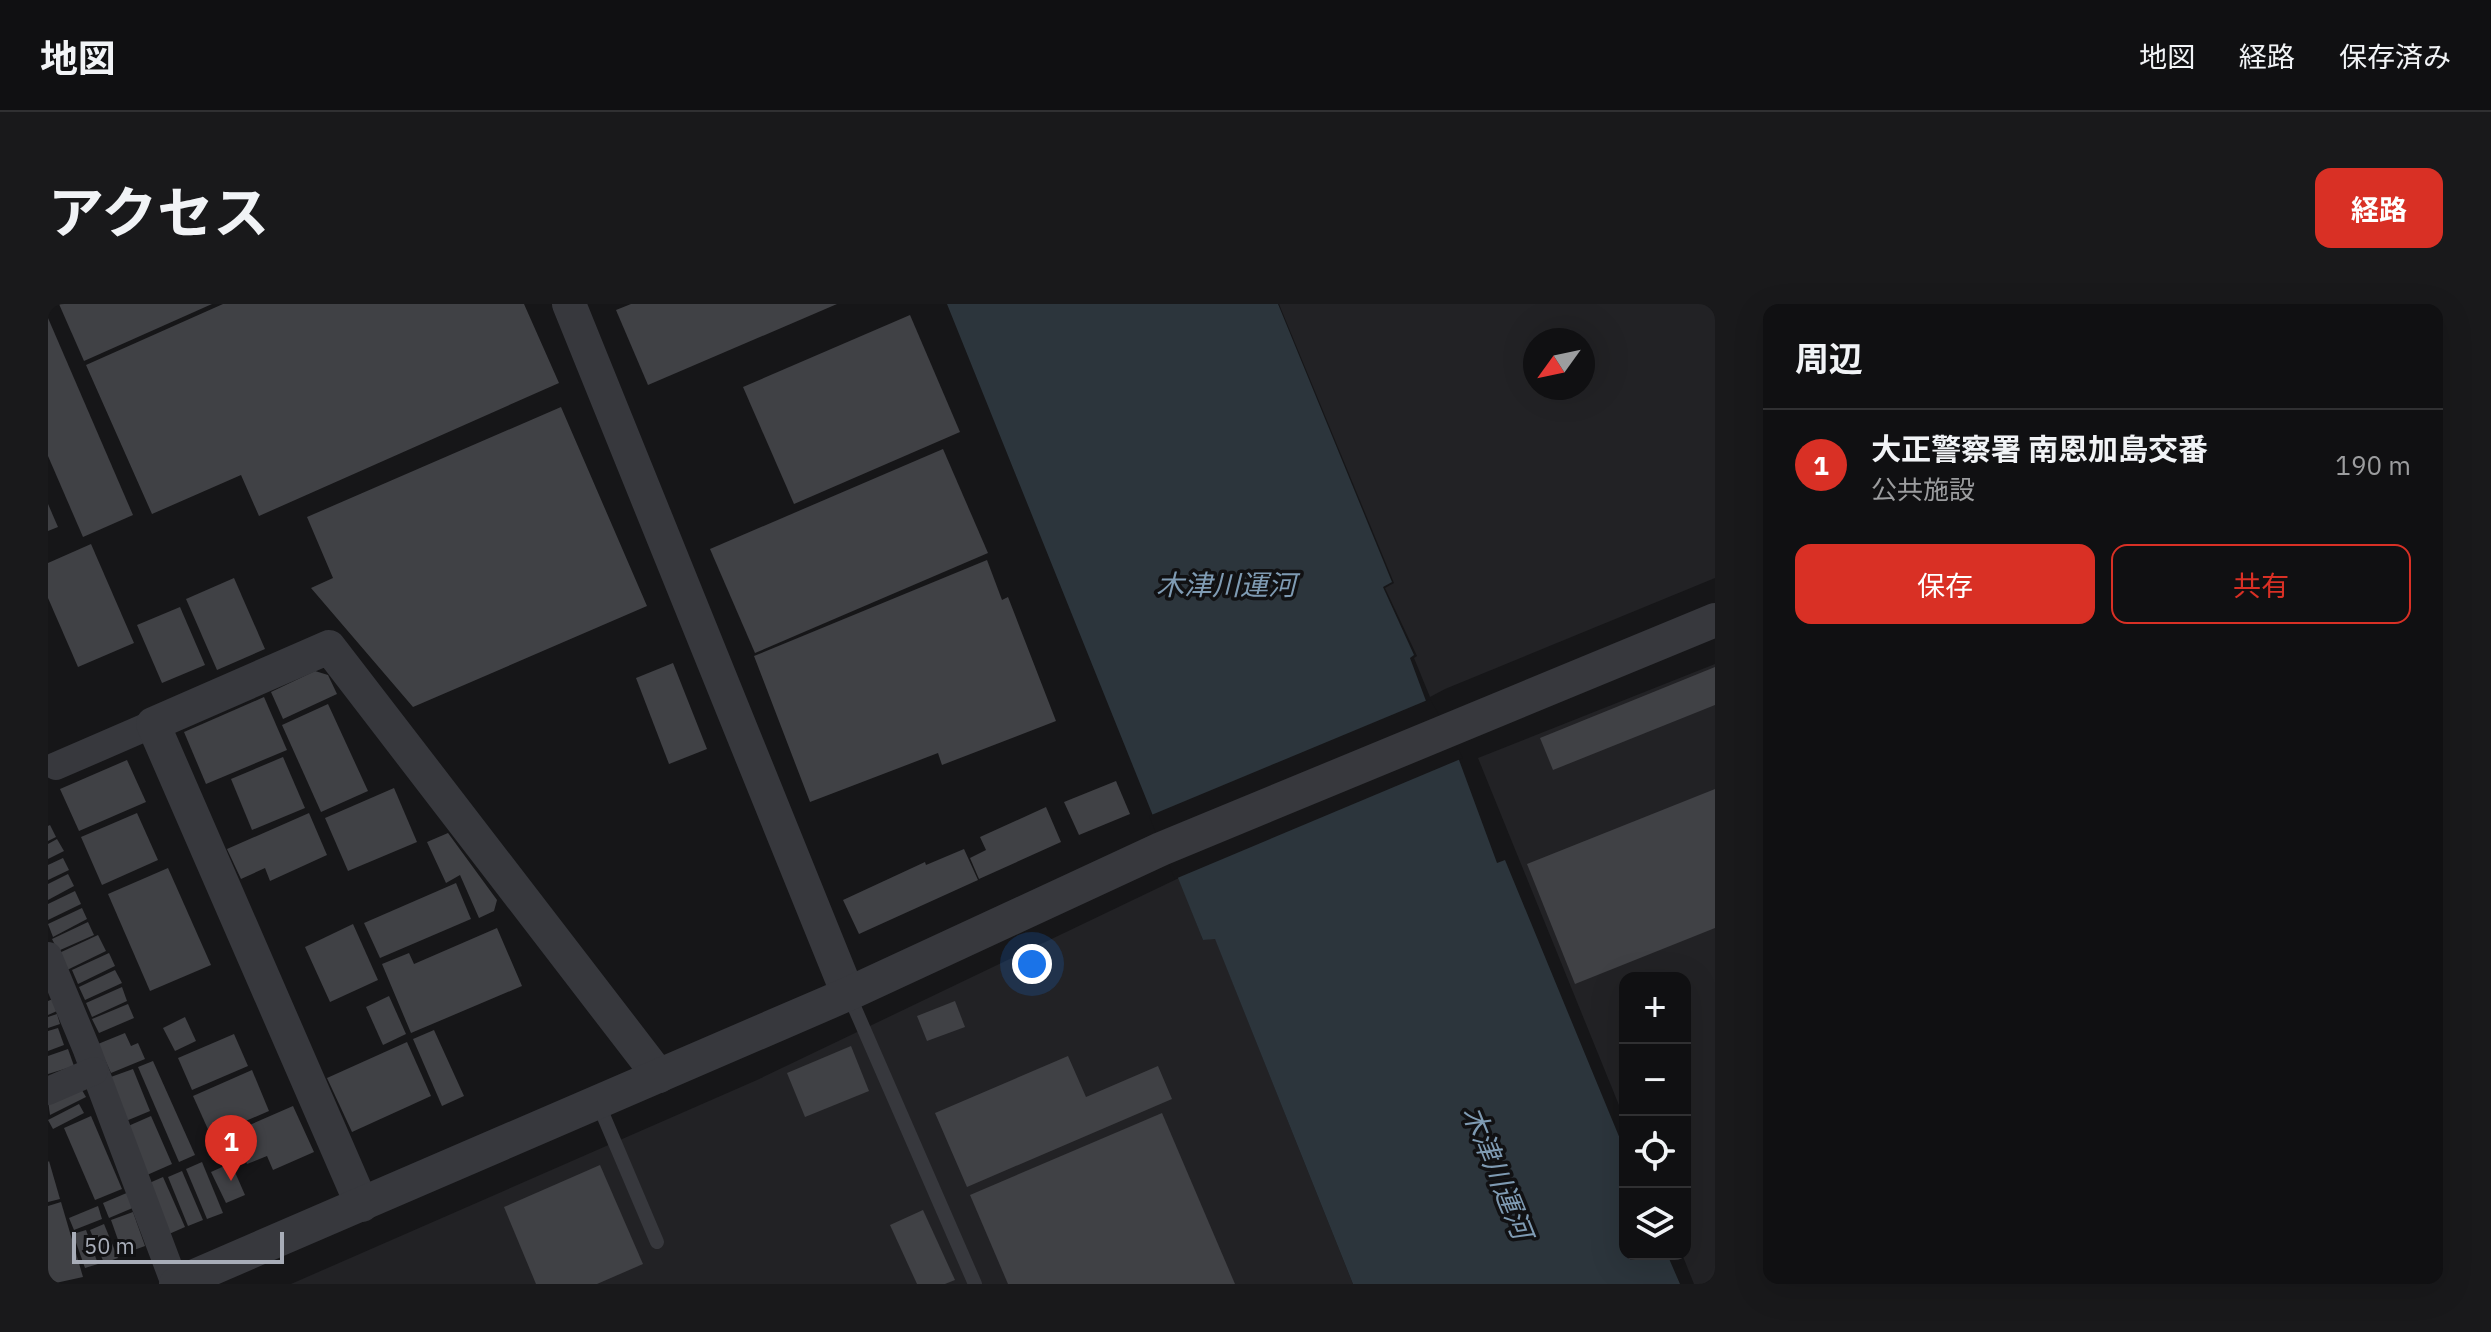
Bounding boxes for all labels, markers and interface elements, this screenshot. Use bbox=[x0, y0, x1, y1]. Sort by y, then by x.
text: 地図 bbox=[40, 33, 116, 82]
text: 地図 bbox=[2139, 38, 2195, 75]
text: 経路 bbox=[2239, 38, 2295, 75]
text: 保存済み bbox=[2339, 38, 2451, 75]
button: 経路 bbox=[2315, 168, 2443, 248]
text: アクセス bbox=[48, 176, 269, 248]
north arrow bbox=[1523, 328, 1595, 400]
text: 周辺 bbox=[1795, 336, 1863, 380]
text: 大正警察署 南恩加島交番 bbox=[1871, 429, 2208, 468]
text: 1 bbox=[1813, 448, 1829, 482]
text: 190 m bbox=[2335, 448, 2411, 482]
text: 公共施設 bbox=[1871, 472, 1975, 506]
button: 保存 bbox=[1795, 544, 2095, 624]
button: 共有 bbox=[2111, 544, 2411, 624]
water label: 木津川運河 bbox=[1156, 566, 1301, 603]
your location bbox=[1012, 944, 1052, 984]
map controls bbox=[1619, 972, 1691, 1260]
button: + bbox=[1619, 972, 1691, 1044]
button: − bbox=[1619, 1044, 1691, 1116]
water label: 木津川運河 bbox=[1455, 1100, 1543, 1248]
pin: 1 bbox=[205, 1115, 257, 1181]
button: locate bbox=[1619, 1116, 1691, 1188]
button: layers bbox=[1619, 1188, 1691, 1260]
scale bar bbox=[72, 1228, 284, 1264]
text: 50 m bbox=[84, 1231, 135, 1260]

